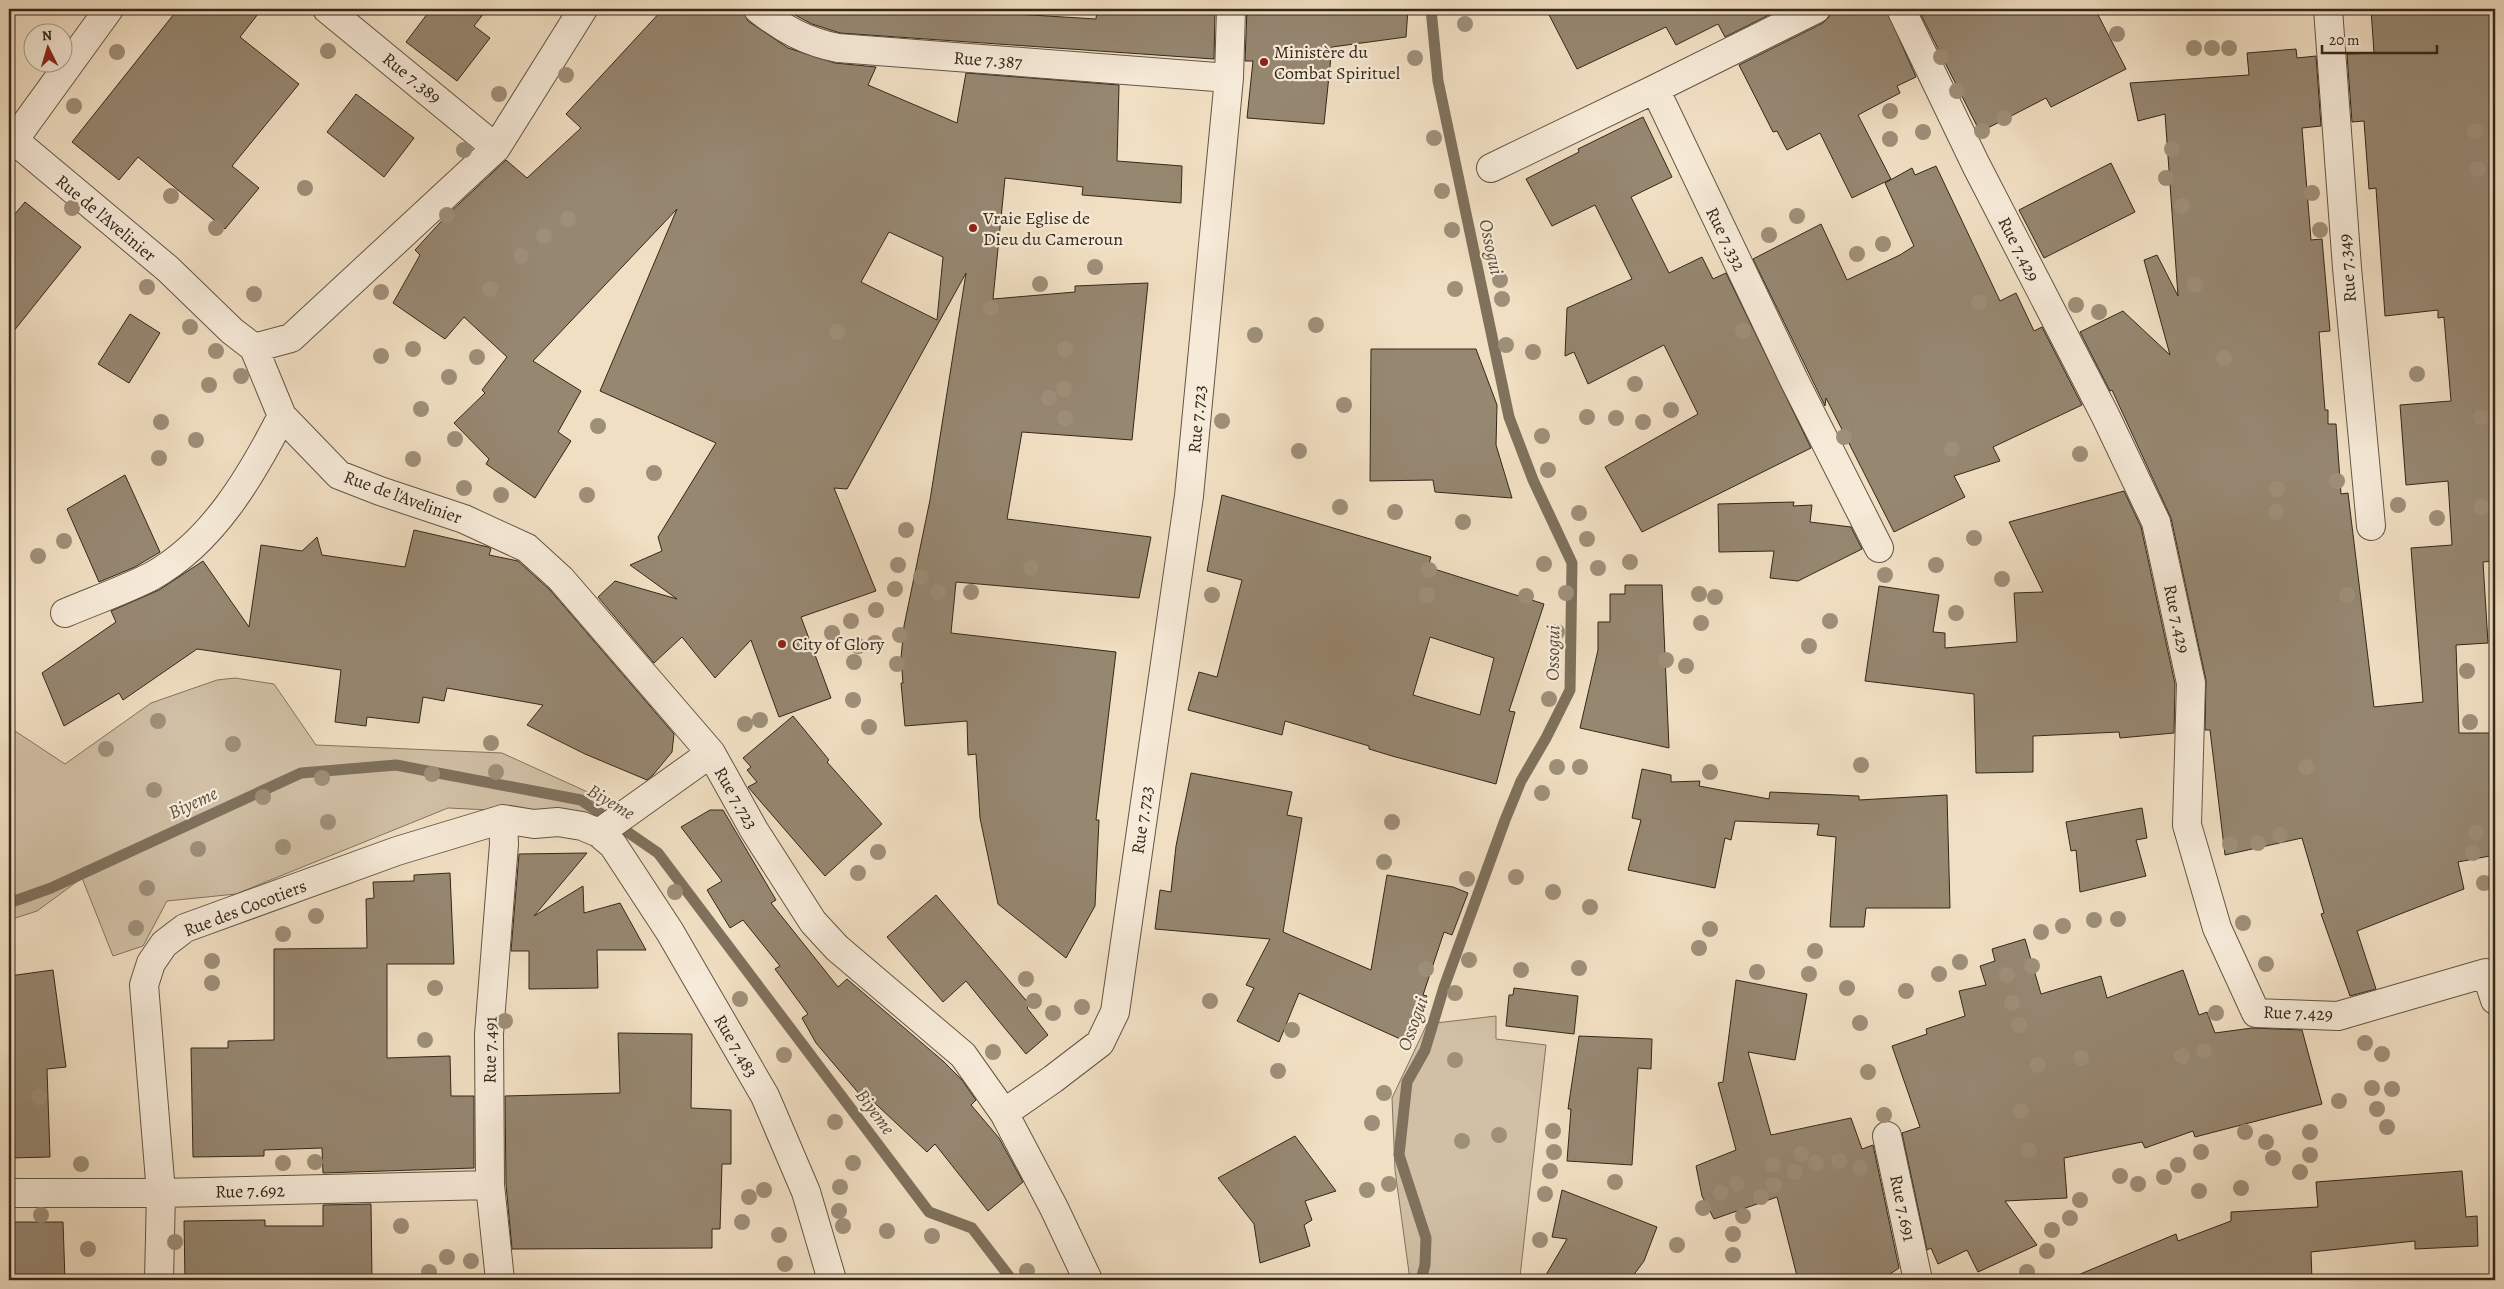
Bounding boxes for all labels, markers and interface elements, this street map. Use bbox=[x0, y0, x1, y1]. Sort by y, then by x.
north arrow bbox=[22, 22, 72, 72]
scale bar bbox=[2322, 22, 2436, 54]
text: N bbox=[41, 26, 53, 45]
text: 20 m bbox=[2329, 30, 2360, 50]
place label: Ministère du Combat Spirituel bbox=[1274, 40, 1401, 85]
street label: Rue 7.387 bbox=[953, 46, 1024, 74]
street label: Rue 7.389 bbox=[378, 47, 446, 109]
marker: Ministère du Combat Spirituel bbox=[1258, 56, 1270, 68]
street label: Rue de l'Avelinier bbox=[51, 169, 161, 267]
street label: Rue 7.332 bbox=[1700, 203, 1752, 275]
place label: Vraie Eglise de Dieu du Cameroun bbox=[982, 206, 1123, 251]
street label: Rue 7.429 bbox=[1992, 212, 2046, 286]
water label: Ossogui bbox=[1472, 217, 1510, 277]
marker: Vraie Eglise de Dieu du Cameroun bbox=[967, 222, 979, 234]
street label: Rue 7.349 bbox=[2332, 233, 2362, 303]
street label: Rue 7.723 bbox=[1182, 384, 1212, 454]
street label: Rue de l'Avelinier bbox=[341, 464, 466, 530]
street label: Rue 7.429 bbox=[2158, 582, 2196, 656]
water label: Ossogui bbox=[1540, 625, 1566, 681]
place label: City of Glory bbox=[792, 632, 885, 656]
marker: City of Glory bbox=[776, 638, 788, 650]
street label: Rue 7.723 bbox=[708, 762, 764, 834]
water label: Biyeme bbox=[582, 778, 640, 826]
water label: Biyeme bbox=[164, 780, 222, 826]
street label: Rue 7.723 bbox=[1125, 784, 1159, 856]
street label: Rue des Cocotiers bbox=[180, 874, 310, 942]
water label: Ossogui bbox=[1391, 993, 1435, 1055]
street label: Rue 7.429 bbox=[2263, 1000, 2333, 1026]
street label: Rue 7.483 bbox=[708, 1010, 764, 1082]
street label: Rue 7.491 bbox=[477, 1016, 503, 1084]
water label: Biyeme bbox=[849, 1084, 901, 1140]
street label: Rue 7.691 bbox=[1884, 1172, 1922, 1244]
street label: Rue 7.692 bbox=[215, 1178, 286, 1204]

